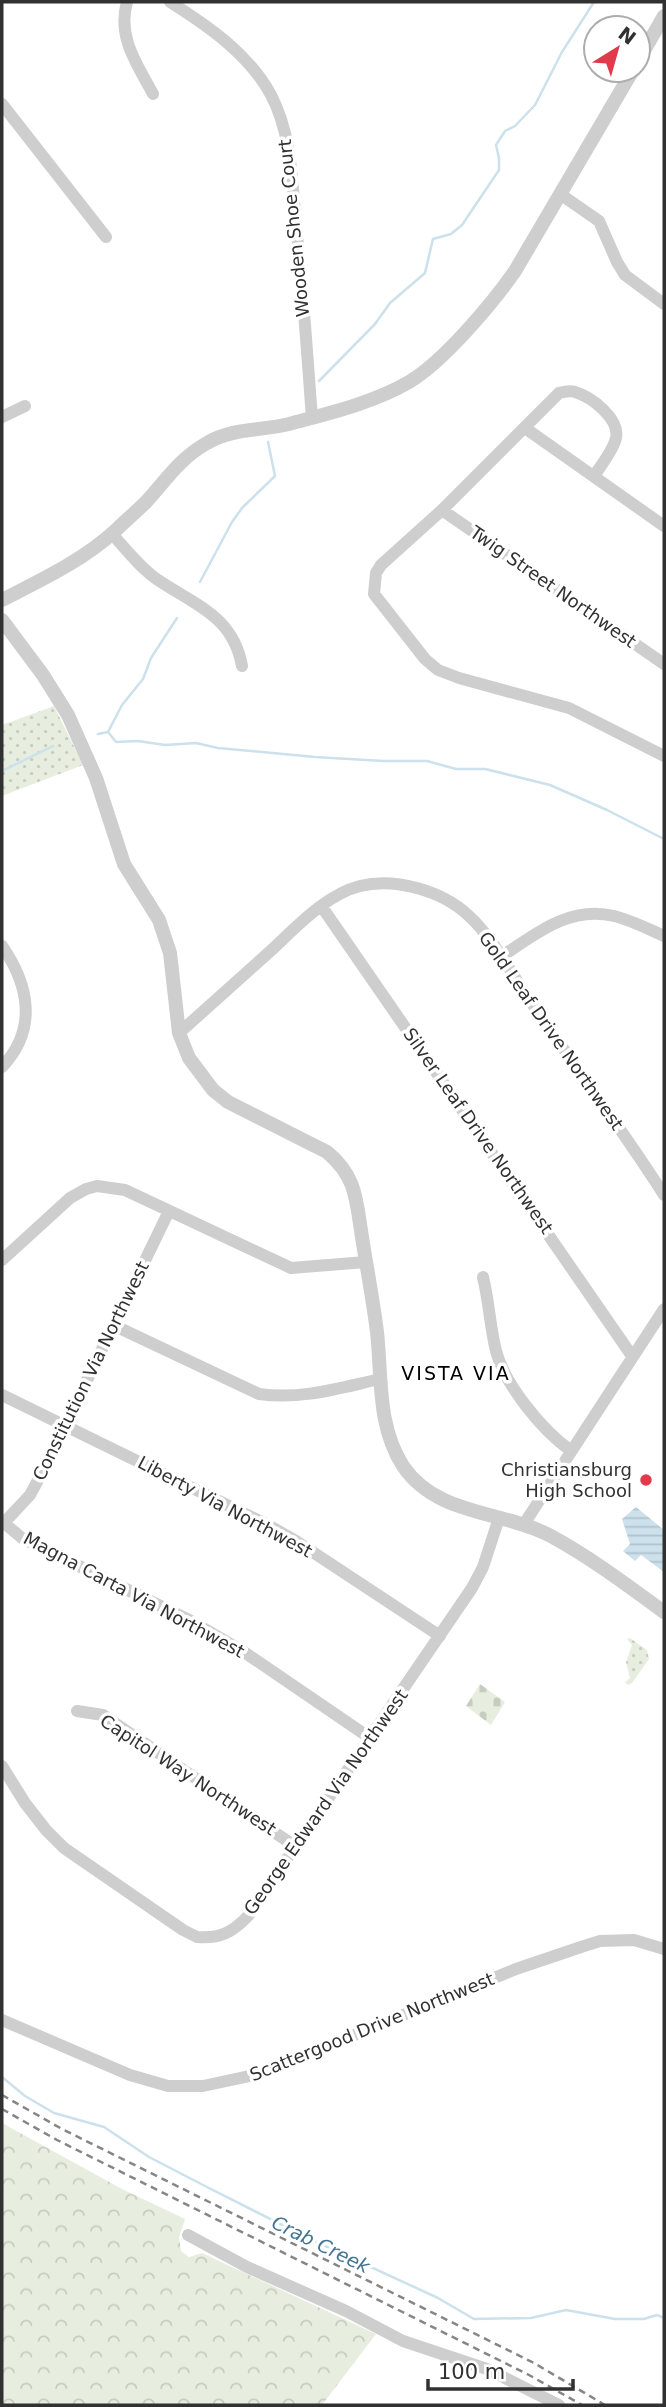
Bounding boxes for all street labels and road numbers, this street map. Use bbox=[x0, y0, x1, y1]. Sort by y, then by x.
street label: Wooden Shoe Court bbox=[274, 138, 313, 318]
street label: Twig Street Northwest bbox=[465, 521, 640, 652]
street label: Gold Leaf Drive Northwest bbox=[475, 928, 628, 1134]
street label: Silver Leaf Drive Northwest bbox=[399, 1024, 558, 1238]
street label: Constitution Via Northwest bbox=[28, 1258, 153, 1484]
street label: Liberty Via Northwest bbox=[134, 1452, 316, 1562]
street label: Magna Carta Via Northwest bbox=[20, 1527, 248, 1662]
street label: George Edward Via Northwest bbox=[239, 1685, 412, 1918]
street label: Capitol Way Northwest bbox=[96, 1710, 280, 1839]
street label: Scattergood Drive Northwest bbox=[247, 1968, 497, 2085]

